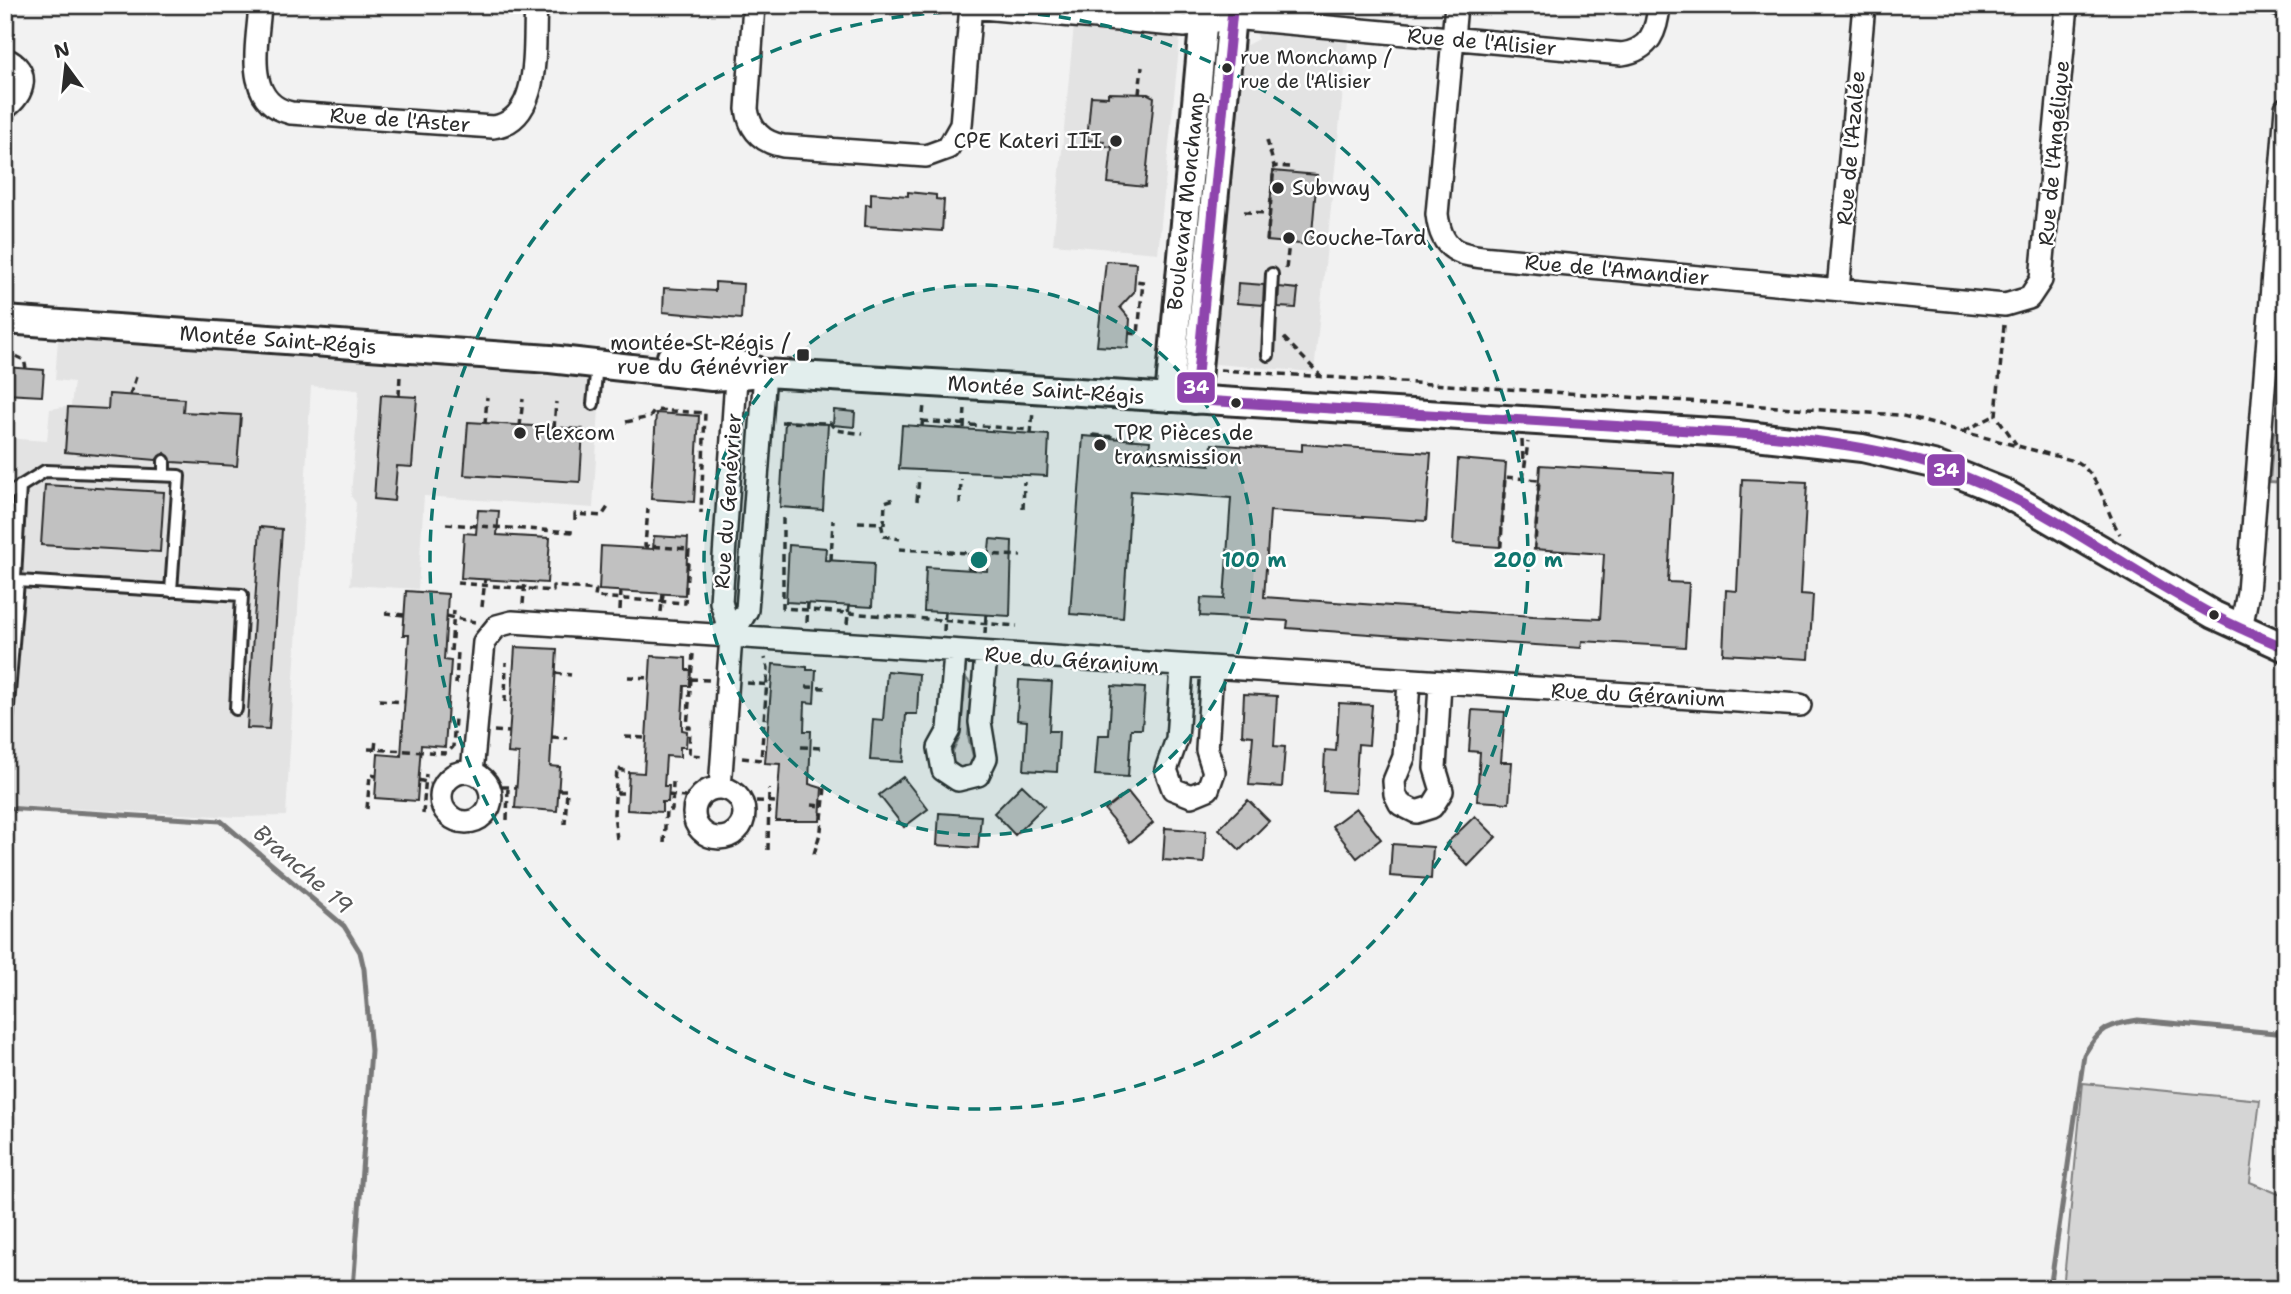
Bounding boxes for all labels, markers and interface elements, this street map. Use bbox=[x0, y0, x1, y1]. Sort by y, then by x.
street label: Rue de l'Alisier bbox=[1406, 22, 1558, 62]
north arrow bbox=[32, 32, 102, 102]
text: N bbox=[51, 36, 72, 64]
place label: rue Monchamp / rue de l'Alisier bbox=[1240, 45, 1393, 94]
street label: Rue de l'Angélique bbox=[2032, 59, 2076, 247]
marker: rue Monchamp / rue de l'Alisier bbox=[1220, 61, 1234, 75]
street label: Rue de l'Azalée bbox=[1830, 69, 1872, 227]
street label: Boulevard Monchamp bbox=[1161, 90, 1211, 312]
street label: Rue de l'Aster bbox=[329, 101, 471, 139]
place label: CPE Kateri III bbox=[954, 127, 1102, 155]
marker: CPE Kateri III bbox=[1108, 133, 1124, 149]
place label: Subway bbox=[1292, 174, 1370, 202]
marker: Subway bbox=[1270, 180, 1286, 196]
place label: Couche-Tard bbox=[1303, 224, 1427, 252]
marker: Couche-Tard bbox=[1281, 230, 1297, 246]
street label: Rue de l'Amandier bbox=[1524, 248, 1711, 292]
street label: Montée Saint-Régis bbox=[178, 319, 378, 361]
place label: montée St-Régis / rue du Génévrier bbox=[610, 329, 791, 381]
marker: montée St-Régis / rue du Génévrier bbox=[795, 347, 811, 363]
street label: Montée Saint-Régis bbox=[946, 369, 1146, 411]
line badge: 34 bbox=[1176, 371, 1216, 404]
text: 34 bbox=[1183, 375, 1210, 400]
unlabelled marker bbox=[1229, 396, 1243, 410]
street label: Rue du Genévrier bbox=[708, 412, 748, 590]
place label: Flexcom bbox=[534, 419, 615, 447]
place label: TPR Pièces de transmission bbox=[1114, 419, 1254, 471]
marker: Flexcom bbox=[512, 425, 528, 441]
marker: TPR Pièces de transmission bbox=[1092, 437, 1108, 453]
line badge: 34 bbox=[1926, 453, 1966, 487]
text: 34 bbox=[1933, 458, 1960, 483]
text: 100 m bbox=[1222, 546, 1286, 574]
text: 200 m bbox=[1493, 546, 1563, 574]
centre of rings bbox=[967, 548, 991, 572]
unlabelled marker bbox=[2207, 608, 2221, 622]
street label: Rue du Géranium bbox=[984, 640, 1160, 680]
street label: Rue du Géranium bbox=[1550, 676, 1726, 714]
water label: Branche 19 bbox=[247, 818, 359, 920]

